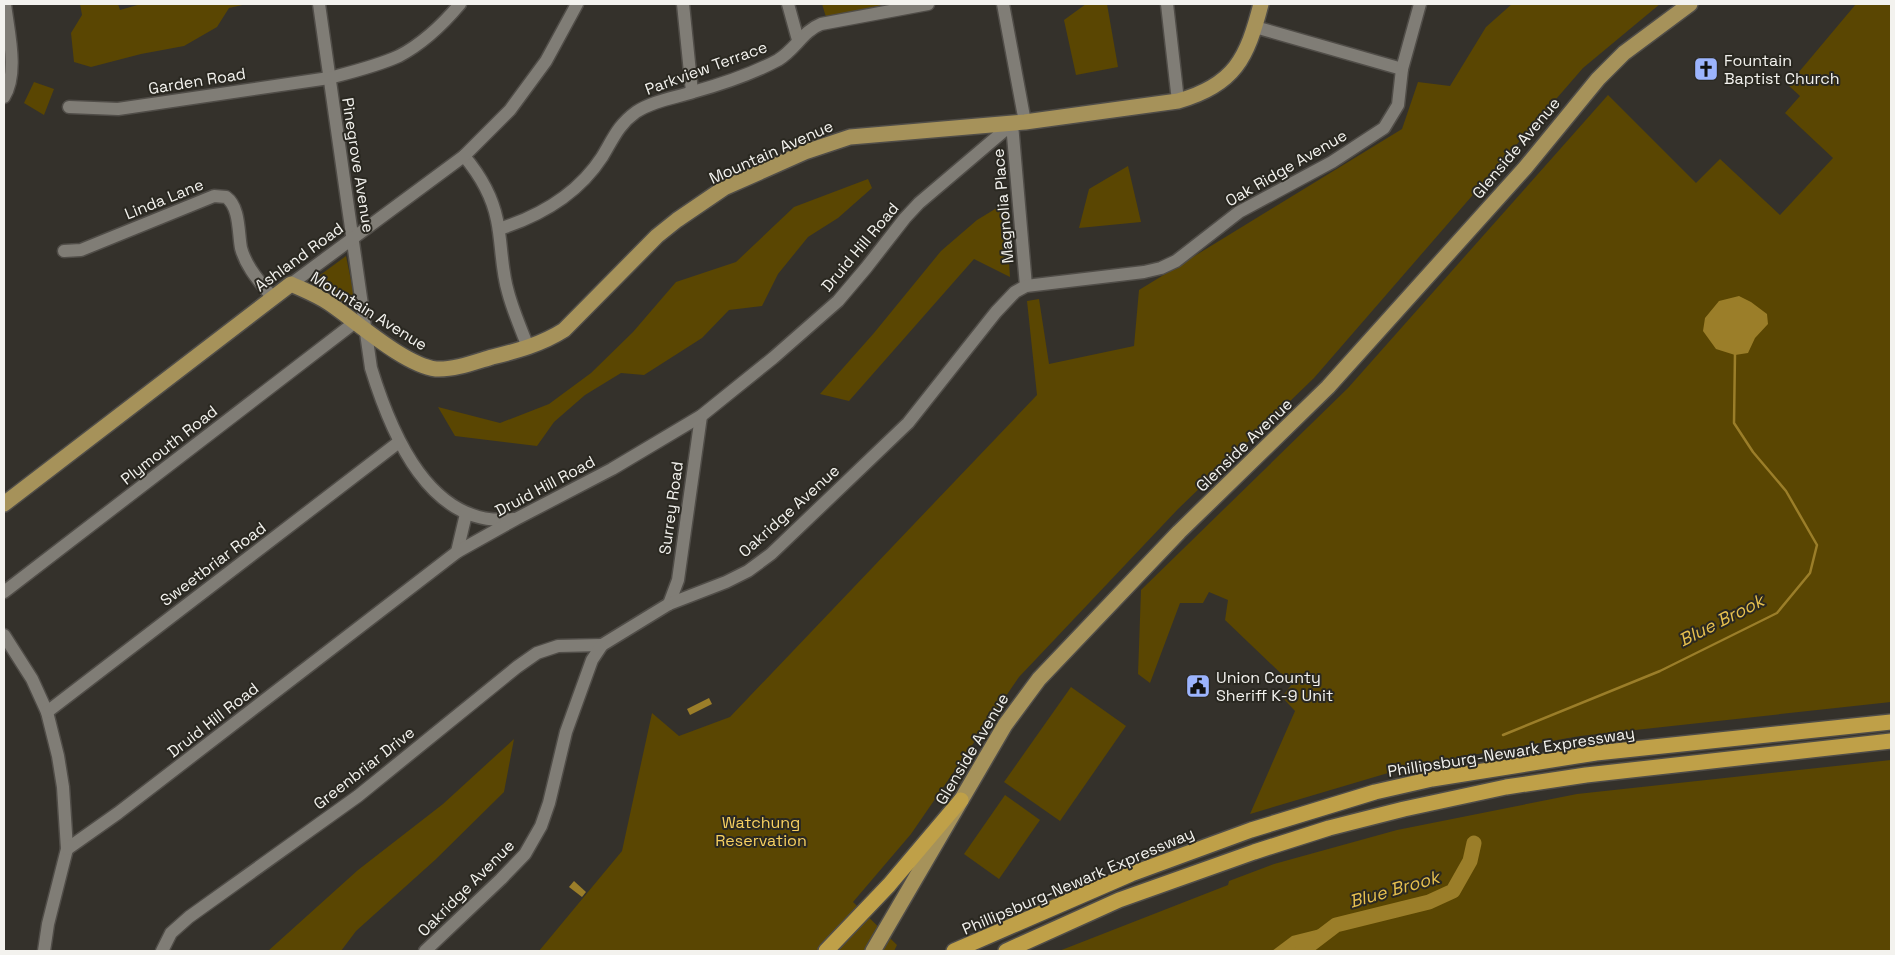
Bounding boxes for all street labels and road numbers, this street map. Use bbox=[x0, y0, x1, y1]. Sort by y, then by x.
street label: Parkview Terrace bbox=[642, 36, 770, 100]
street label: Garden Road bbox=[147, 63, 247, 99]
street label: Glenside Avenue bbox=[1467, 93, 1565, 203]
street label: Pinegrove Avenue bbox=[337, 96, 379, 234]
street label: Mountain Avenue bbox=[706, 115, 836, 189]
street label: Oak Ridge Avenue bbox=[1221, 125, 1351, 211]
street label: Magnolia Place bbox=[988, 148, 1018, 264]
street label: Linda Lane bbox=[121, 174, 207, 224]
street label: Druid Hill Road bbox=[816, 198, 904, 296]
street label: Ashland Road bbox=[250, 218, 348, 296]
street label: Mountain Avenue bbox=[307, 267, 431, 355]
street label: Glenside Avenue bbox=[1191, 394, 1297, 496]
street label: Plymouth Road bbox=[116, 401, 222, 489]
street label: Druid Hill Road bbox=[491, 451, 599, 521]
street label: Surrey Road bbox=[654, 460, 688, 556]
street label: Oakridge Avenue bbox=[734, 460, 844, 562]
street label: Sweetbriar Road bbox=[156, 517, 270, 611]
street label: Druid Hill Road bbox=[163, 678, 263, 762]
street label: Glenside Avenue bbox=[930, 689, 1014, 809]
street label: Greenbriar Drive bbox=[309, 722, 419, 814]
street label: Phillipsburg-Newark Expressway bbox=[1386, 722, 1636, 782]
street label: Phillipsburg-Newark Expressway bbox=[959, 822, 1197, 940]
street label: Oakridge Avenue bbox=[413, 835, 519, 941]

